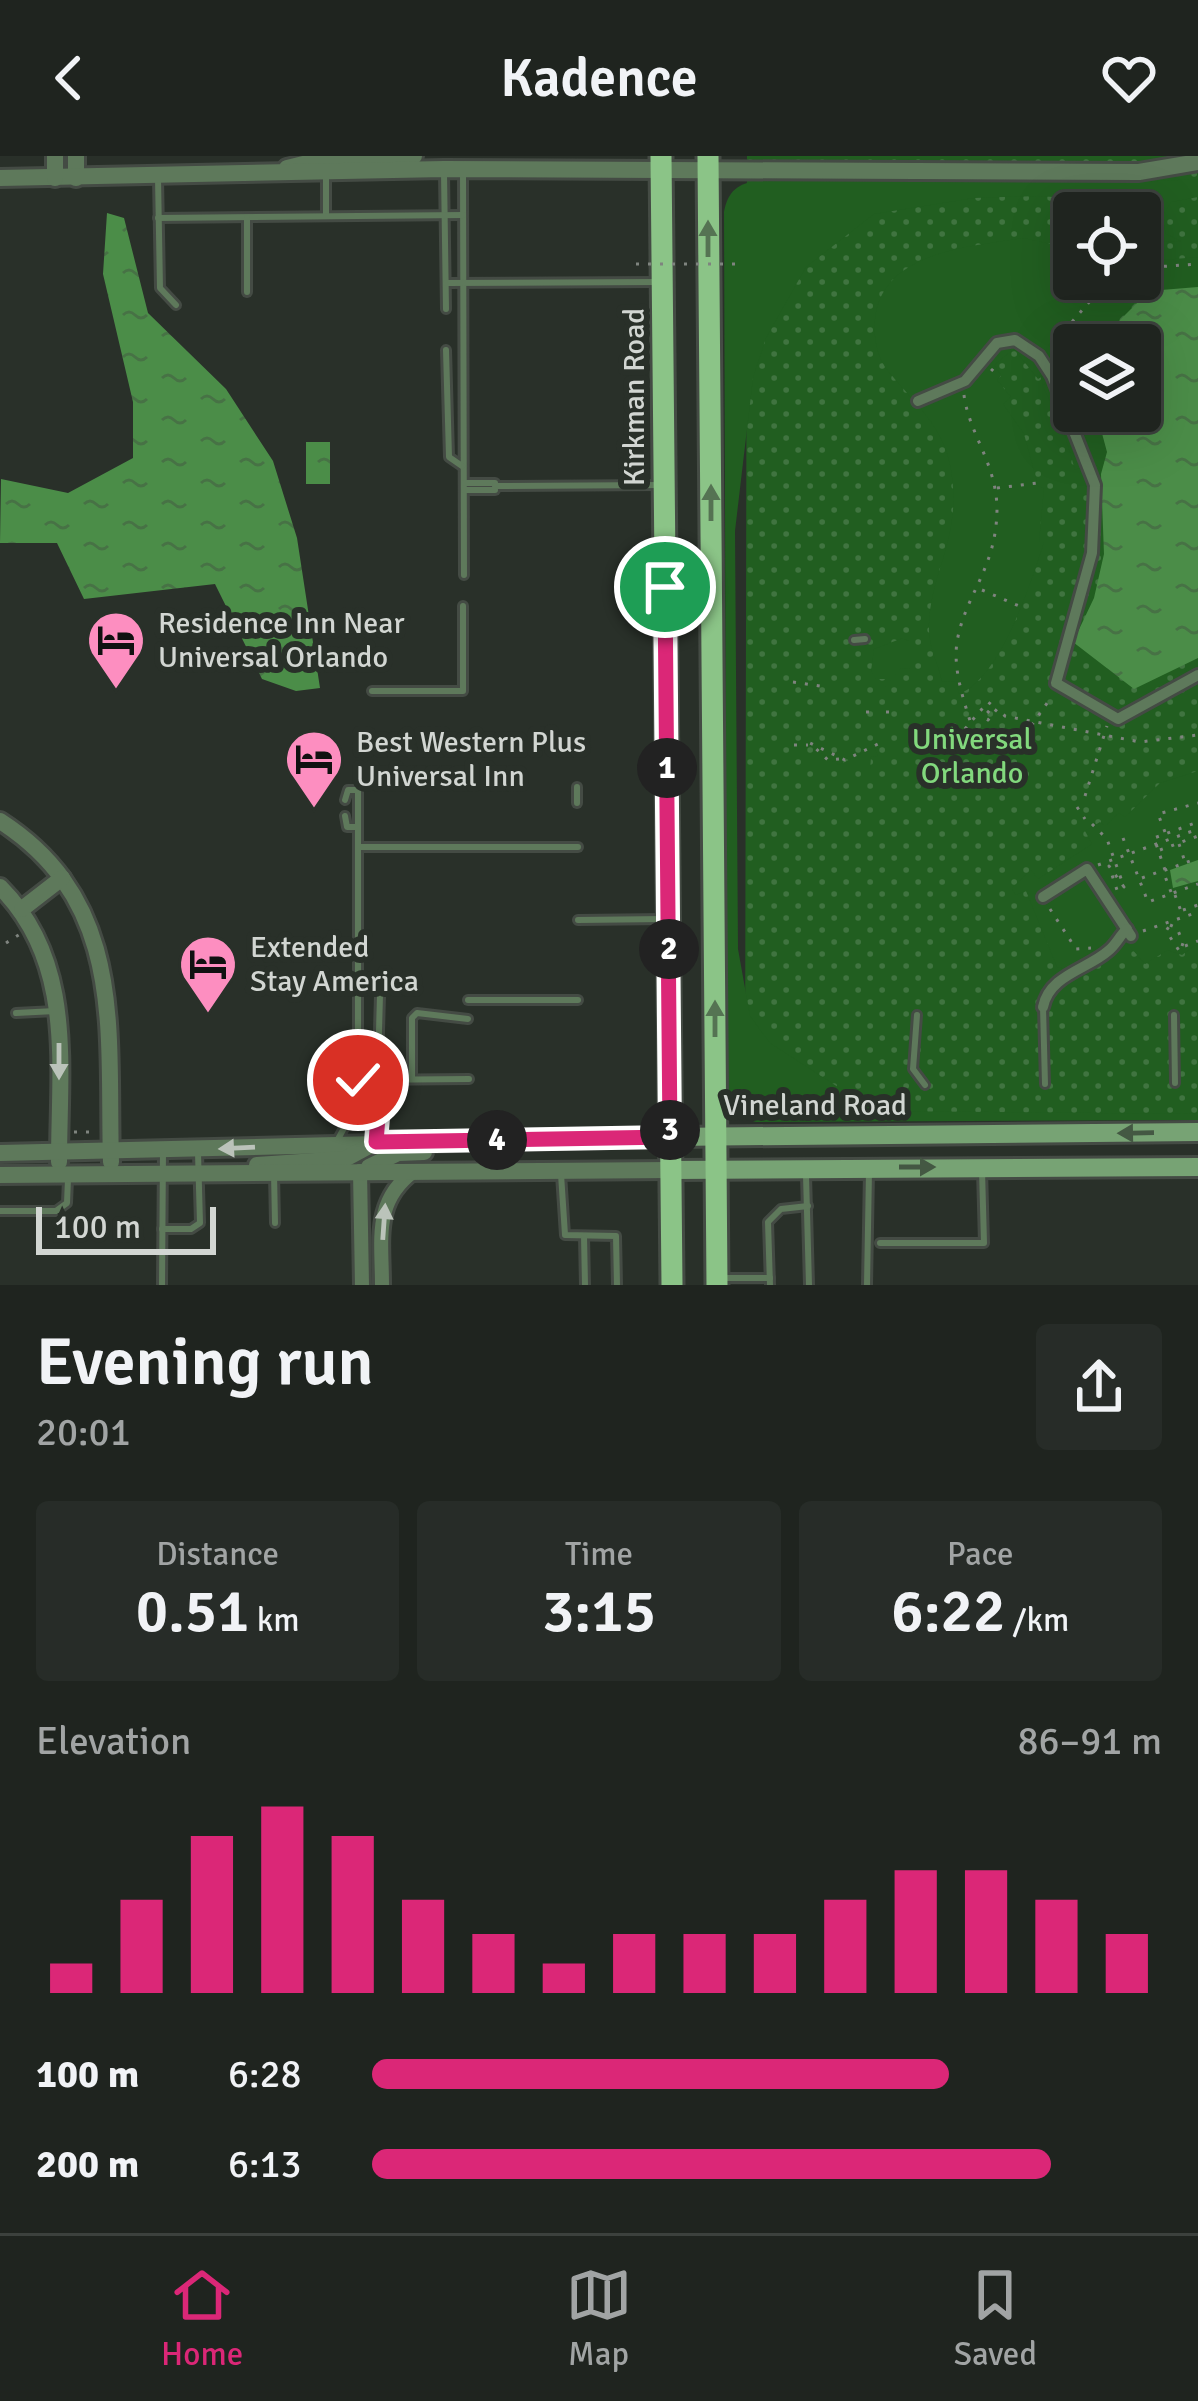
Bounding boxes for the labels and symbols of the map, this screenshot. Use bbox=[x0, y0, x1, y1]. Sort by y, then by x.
one-way arrow bbox=[699, 219, 718, 257]
street label: Kirkman Road bbox=[616, 308, 653, 486]
one-way arrow bbox=[701, 483, 720, 521]
pin bbox=[614, 536, 716, 638]
place label: Residence Inn Near Universal Orlando bbox=[158, 605, 405, 676]
hotel icon: Residence Inn Near Universal Orlando bbox=[85, 609, 147, 691]
park label: Universal Orlando bbox=[912, 721, 1032, 792]
place label: Best Western Plus Universal Inn bbox=[356, 724, 586, 795]
hotel icon: Best Western Plus Universal Inn bbox=[283, 728, 345, 810]
pin: 1 bbox=[637, 738, 697, 798]
pin: 2 bbox=[639, 919, 699, 979]
place label: Extended Stay America bbox=[250, 929, 419, 1000]
hotel icon: Extended Stay America bbox=[177, 933, 239, 1015]
one-way arrow bbox=[705, 999, 725, 1037]
pin bbox=[307, 1029, 409, 1131]
one-way arrow bbox=[49, 1043, 69, 1081]
street label: Vineland Road bbox=[723, 1087, 907, 1124]
pin: 3 bbox=[640, 1100, 700, 1160]
pin: 4 bbox=[467, 1110, 527, 1170]
one-way arrow bbox=[1116, 1124, 1154, 1143]
one-way arrow bbox=[217, 1139, 255, 1158]
one-way arrow bbox=[899, 1158, 937, 1177]
scale bar bbox=[36, 1201, 216, 1254]
one-way arrow bbox=[374, 1202, 393, 1240]

